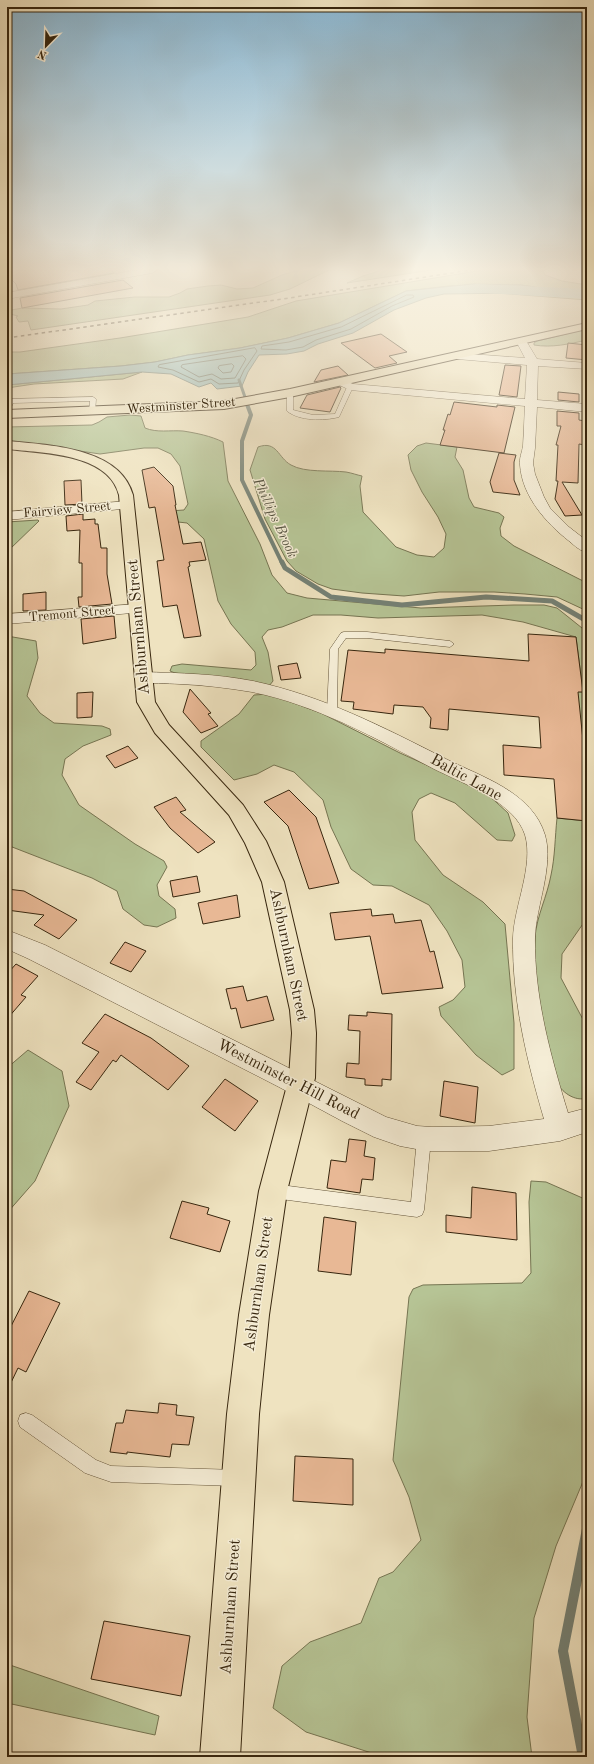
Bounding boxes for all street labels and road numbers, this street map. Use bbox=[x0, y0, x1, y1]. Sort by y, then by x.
street label: Westminster Street bbox=[126, 396, 236, 416]
street label: Fairview Street bbox=[23, 500, 112, 520]
street label: Ashburnham Street bbox=[125, 558, 153, 695]
street label: Tremont Street bbox=[28, 604, 116, 624]
street label: Baltic Lane bbox=[427, 752, 505, 804]
street label: Ashburnham Street bbox=[266, 887, 310, 1024]
street label: Westminster Hill Road bbox=[214, 1037, 362, 1123]
street label: Ashburnham Street bbox=[242, 1215, 276, 1352]
street label: Ashburnham Street bbox=[218, 1538, 244, 1675]

